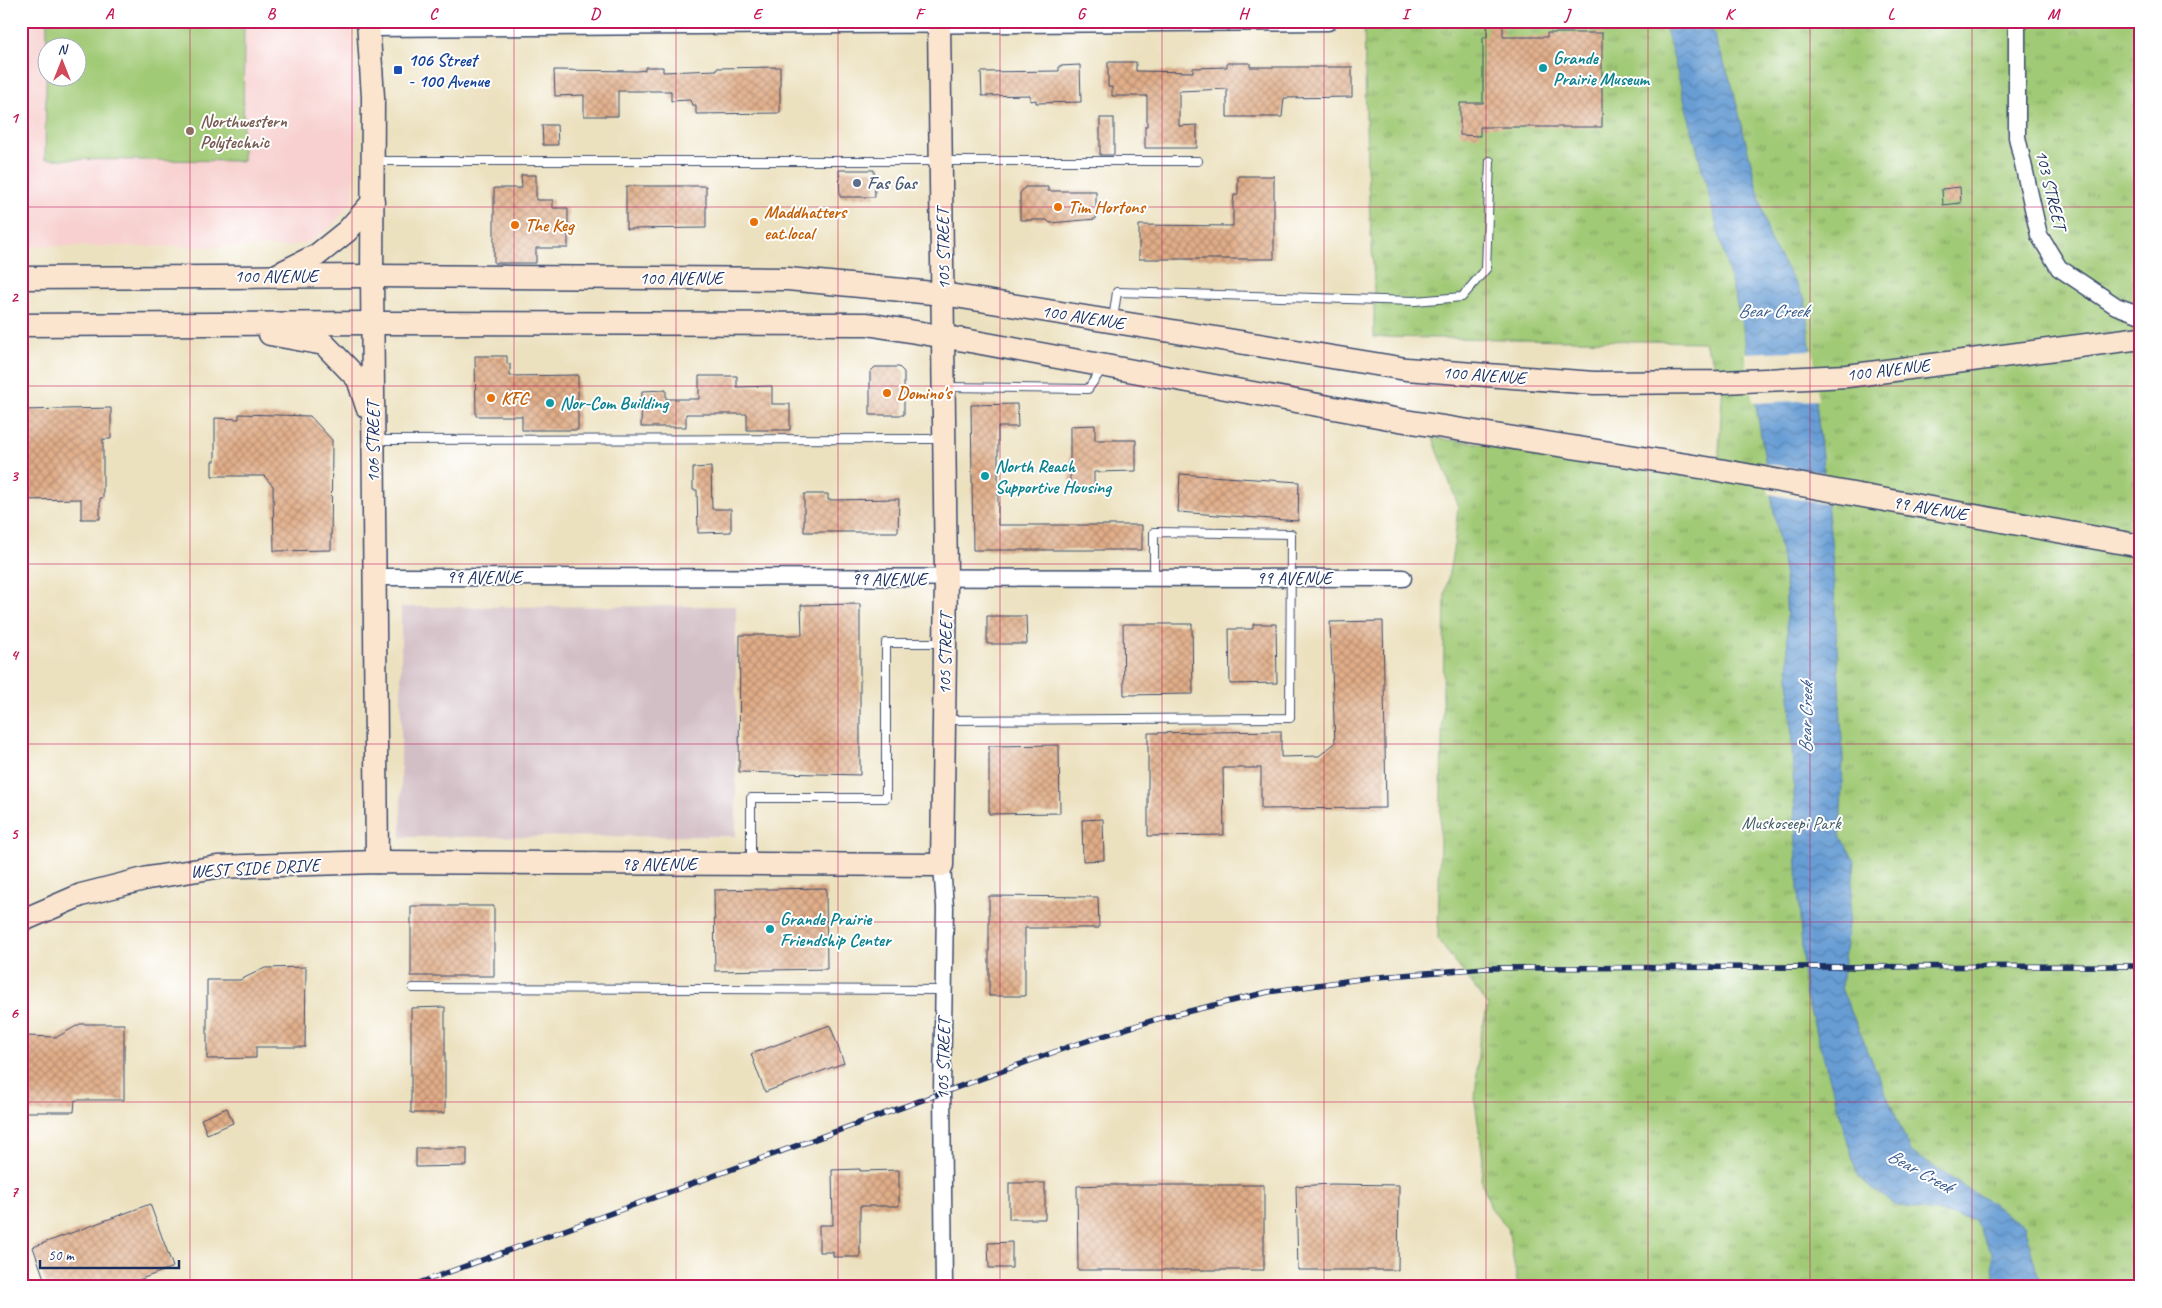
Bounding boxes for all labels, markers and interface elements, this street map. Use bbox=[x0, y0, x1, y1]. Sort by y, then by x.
text: A bbox=[105, 4, 115, 24]
text: B bbox=[267, 4, 277, 24]
text: C bbox=[429, 4, 439, 24]
text: D bbox=[590, 4, 601, 24]
text: E bbox=[753, 4, 764, 24]
text: F bbox=[915, 4, 926, 24]
text: G bbox=[1077, 4, 1087, 24]
text: H bbox=[1238, 4, 1250, 24]
text: I bbox=[1402, 4, 1412, 24]
text: J bbox=[1563, 4, 1572, 24]
text: K bbox=[1725, 4, 1737, 24]
text: L bbox=[1888, 4, 1896, 24]
text: M bbox=[2047, 4, 2061, 24]
north arrow bbox=[38, 38, 88, 88]
text: N bbox=[58, 41, 69, 58]
place label: Grande Prairie Museum bbox=[1553, 47, 1650, 90]
place label: 106 Street - 100 Avenue bbox=[408, 49, 491, 92]
marker: Grande Prairie Museum bbox=[1537, 62, 1549, 74]
marker: 106 Street - 100 Avenue bbox=[392, 64, 404, 76]
text: 1 bbox=[10, 108, 19, 128]
place label: Northwestern Polytechnic bbox=[200, 110, 287, 153]
marker: Northwestern Polytechnic bbox=[184, 125, 196, 137]
street label: 103 STREET bbox=[2030, 148, 2072, 236]
place label: Fas Gas bbox=[867, 172, 918, 194]
marker: Fas Gas bbox=[851, 177, 863, 189]
place label: Tim Hortons bbox=[1068, 196, 1146, 218]
place label: Maddhatters eat.local bbox=[764, 201, 848, 244]
marker: Tim Hortons bbox=[1052, 201, 1064, 213]
street label: 105 STREET bbox=[931, 204, 955, 290]
place label: The Keg bbox=[525, 214, 576, 236]
marker: Maddhatters eat.local bbox=[748, 216, 760, 228]
marker: The Keg bbox=[509, 219, 521, 231]
street label: 100 AVENUE bbox=[234, 265, 320, 287]
street label: 100 AVENUE bbox=[639, 267, 725, 289]
text: 2 bbox=[10, 287, 19, 307]
water label: Bear Creek bbox=[1738, 299, 1812, 323]
street label: 100 AVENUE bbox=[1040, 300, 1128, 335]
street label: 100 AVENUE bbox=[1845, 354, 1933, 386]
street label: 100 AVENUE bbox=[1442, 361, 1529, 389]
place label: Domino's bbox=[897, 382, 953, 404]
place label: KFC bbox=[501, 387, 531, 409]
marker: Domino's bbox=[881, 387, 893, 399]
marker: KFC bbox=[485, 392, 497, 404]
place label: Nor-Com Building bbox=[560, 392, 671, 414]
street label: 106 STREET bbox=[362, 397, 384, 483]
marker: Nor-Com Building bbox=[544, 397, 556, 409]
place label: North Reach Supportive Housing bbox=[995, 455, 1113, 498]
text: 3 bbox=[10, 466, 19, 486]
marker: North Reach Supportive Housing bbox=[979, 470, 991, 482]
street label: 99 AVENUE bbox=[1891, 491, 1971, 526]
street label: 99 AVENUE bbox=[446, 566, 524, 588]
street label: 99 AVENUE bbox=[1256, 567, 1334, 589]
street label: 99 AVENUE bbox=[851, 568, 929, 590]
street label: 105 STREET bbox=[933, 609, 957, 695]
text: 4 bbox=[10, 645, 19, 665]
water label: Bear Creek bbox=[1793, 679, 1819, 753]
park label: Muskoseepi Park bbox=[1742, 812, 1842, 834]
text: 5 bbox=[11, 824, 20, 844]
street label: 98 AVENUE bbox=[621, 853, 699, 875]
street label: WEST SIDE DRIVE bbox=[190, 854, 322, 882]
place label: Grande Prairie Friendship Center bbox=[780, 908, 893, 951]
marker: Grande Prairie Friendship Center bbox=[764, 923, 776, 935]
text: 6 bbox=[10, 1003, 19, 1023]
street label: 105 STREET bbox=[931, 1014, 955, 1100]
water label: Bear Creek bbox=[1883, 1143, 1960, 1201]
text: 7 bbox=[10, 1182, 19, 1202]
scale bar bbox=[40, 1238, 179, 1270]
text: 50 m bbox=[48, 1246, 75, 1265]

